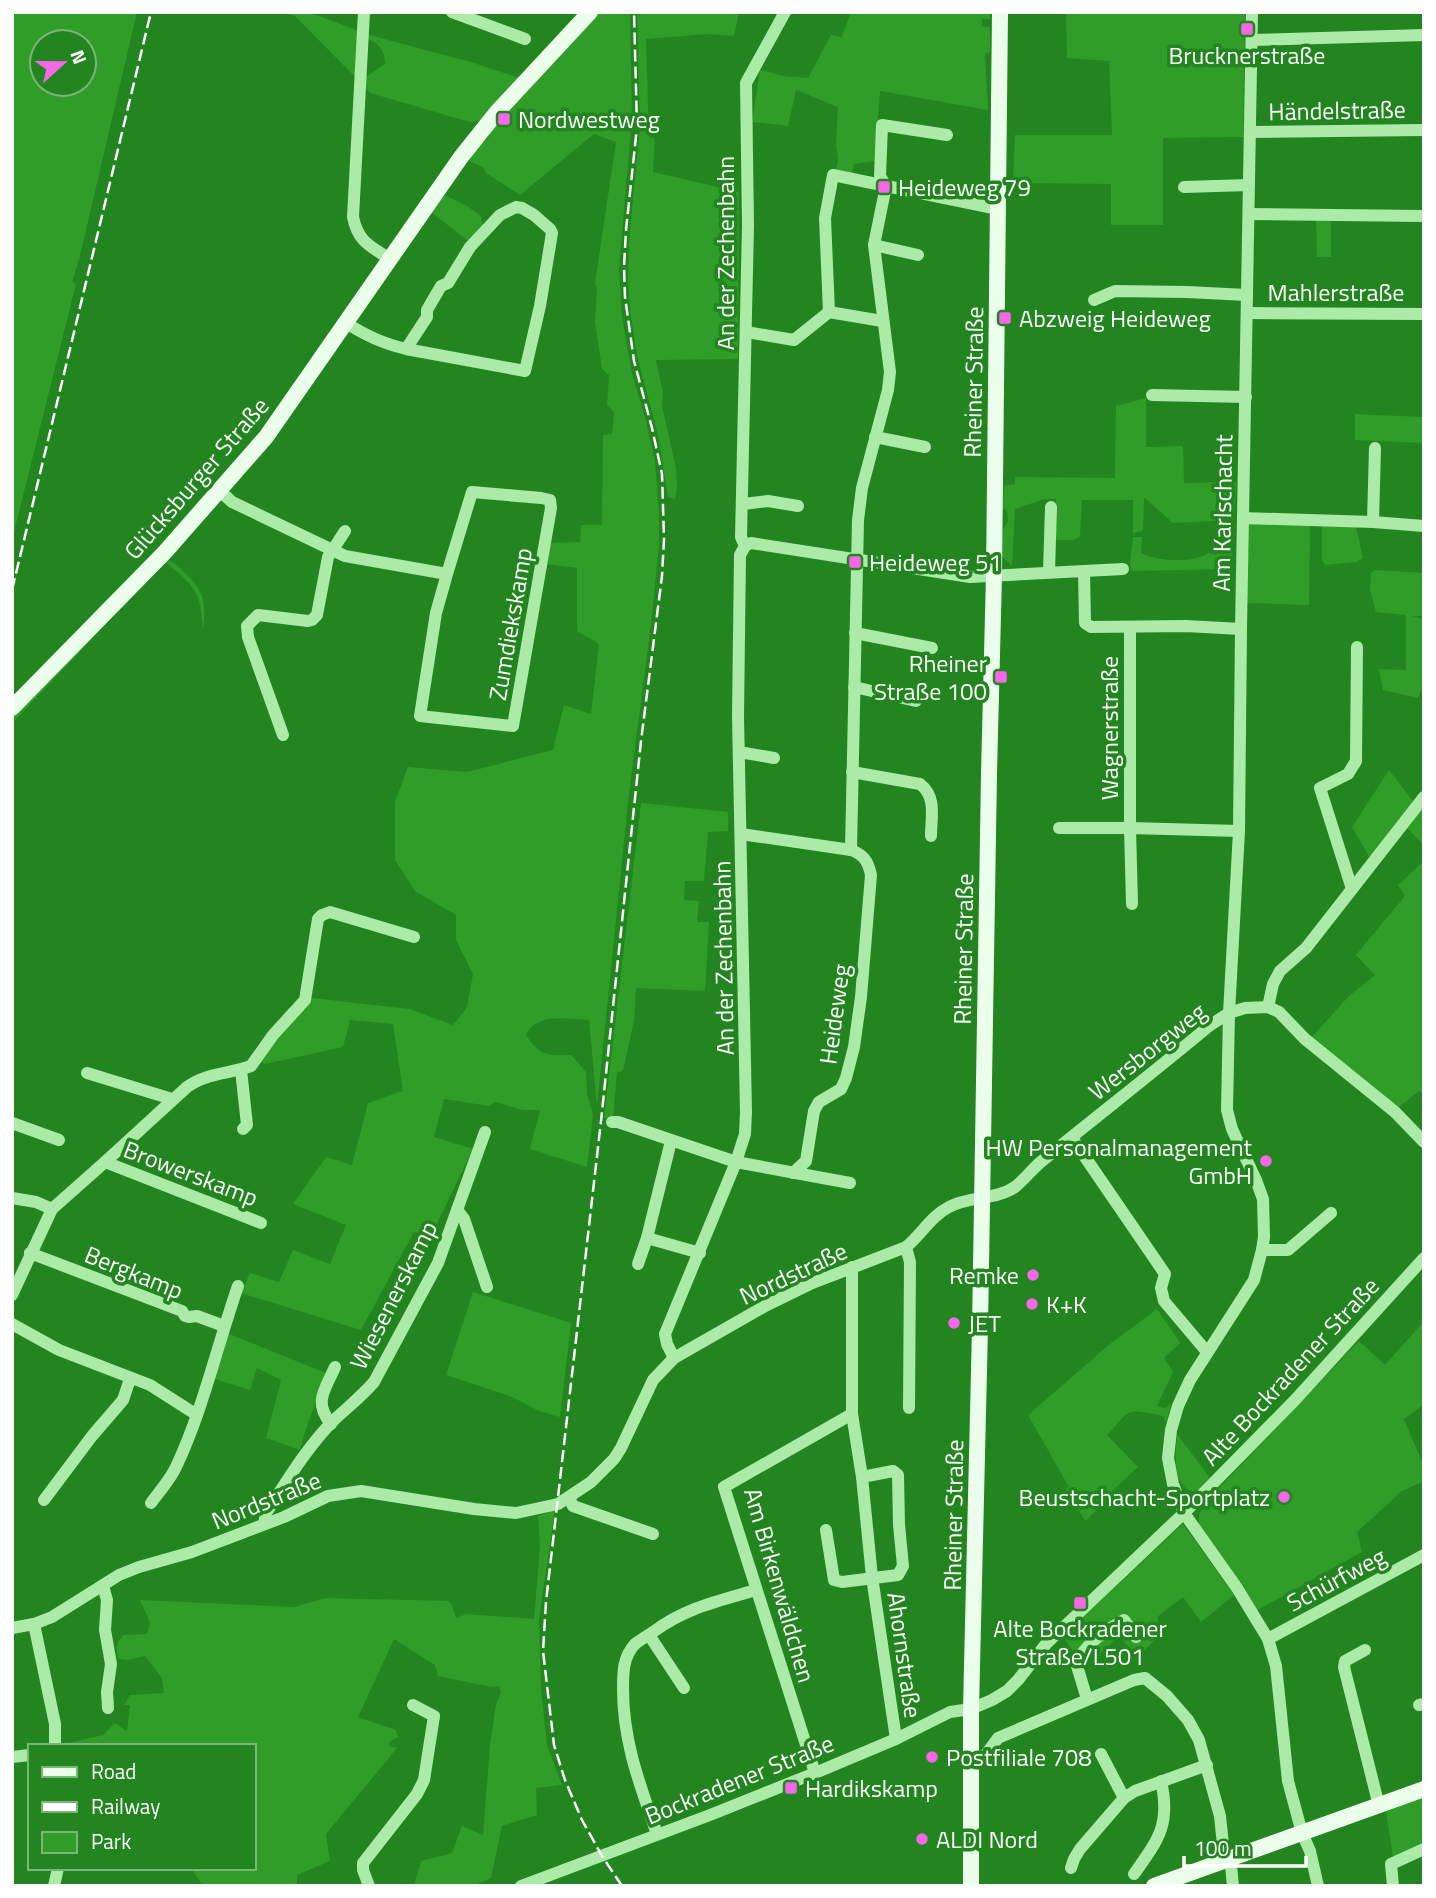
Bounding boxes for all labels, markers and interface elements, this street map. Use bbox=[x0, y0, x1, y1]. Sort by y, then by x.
marker: Brucknerstraße bbox=[1239, 21, 1255, 37]
north arrow bbox=[28, 28, 98, 98]
place label: Brucknerstraße bbox=[1169, 37, 1325, 73]
text: N bbox=[63, 45, 95, 68]
street label: Händelstraße bbox=[1268, 91, 1406, 129]
place label: Nordwestweg bbox=[518, 101, 660, 137]
marker: Nordwestweg bbox=[496, 111, 512, 127]
street label: An der Zechenbahn bbox=[707, 156, 743, 350]
place label: Heideweg 79 bbox=[898, 169, 1031, 205]
marker: Heideweg 79 bbox=[876, 179, 892, 195]
street label: Mahlerstraße bbox=[1268, 274, 1404, 310]
place label: Abzweig Heideweg bbox=[1019, 300, 1211, 336]
street label: Rheiner Straße bbox=[954, 306, 992, 458]
marker: Abzweig Heideweg bbox=[997, 310, 1013, 326]
street label: Glücksburger Straße bbox=[115, 389, 277, 567]
street label: Am Karlschacht bbox=[1203, 433, 1241, 592]
place label: Heideweg 51 bbox=[869, 544, 1002, 580]
street label: Zumdiekskamp bbox=[479, 545, 541, 703]
marker: Heideweg 51 bbox=[847, 554, 863, 570]
place label: Rheiner Straße 100 bbox=[874, 645, 987, 709]
street label: Wagnerstraße bbox=[1091, 656, 1127, 800]
marker: Rheiner Straße 100 bbox=[993, 669, 1009, 685]
street label: An der Zechenbahn bbox=[703, 860, 743, 1056]
street label: Rheiner Straße bbox=[944, 873, 982, 1025]
street label: Heideweg bbox=[809, 962, 859, 1066]
street label: Wersborgweg bbox=[1080, 993, 1214, 1109]
place label: HW Personalmanagement GmbH bbox=[986, 1129, 1253, 1193]
street label: Browerskamp bbox=[119, 1131, 263, 1215]
marker: HW Personalmanagement GmbH bbox=[1258, 1153, 1274, 1169]
street label: Wiesenerskamp bbox=[340, 1214, 446, 1376]
street label: Nordstraße bbox=[733, 1232, 853, 1314]
street label: Bergkamp bbox=[79, 1236, 189, 1308]
place label: Remke bbox=[949, 1257, 1019, 1293]
marker: Remke bbox=[1025, 1267, 1041, 1283]
street label: Alte Bockradener Straße bbox=[1193, 1269, 1387, 1473]
place label: K+K bbox=[1046, 1286, 1087, 1322]
marker: K+K bbox=[1024, 1296, 1040, 1312]
place label: JET bbox=[968, 1305, 1001, 1341]
marker: JET bbox=[946, 1315, 962, 1331]
street label: Rheiner Straße bbox=[934, 1439, 972, 1591]
street label: Nordstraße bbox=[206, 1462, 326, 1538]
place label: Beustschacht-Sportplatz bbox=[1019, 1479, 1270, 1515]
street label: Am Birkenwäldchen bbox=[735, 1483, 825, 1687]
marker: Beustschacht-Sportplatz bbox=[1276, 1489, 1292, 1505]
street label: Schürfweg bbox=[1280, 1538, 1392, 1620]
street label: Ahornstraße bbox=[878, 1590, 932, 1720]
marker: Alte Bockradener Straße/L501 bbox=[1072, 1595, 1088, 1611]
place label: Alte Bockradener Straße/L501 bbox=[993, 1610, 1167, 1674]
street label: Bockradener Straße bbox=[639, 1725, 839, 1833]
place label: Postfiliale 708 bbox=[946, 1739, 1092, 1775]
legend bbox=[28, 1744, 256, 1870]
marker: Postfiliale 708 bbox=[924, 1749, 940, 1765]
text: Road bbox=[91, 1755, 136, 1787]
place label: Hardikskamp bbox=[805, 1770, 938, 1806]
marker: Hardikskamp bbox=[783, 1780, 799, 1796]
text: Railway bbox=[91, 1790, 160, 1822]
place label: ALDI Nord bbox=[936, 1821, 1038, 1857]
text: Park bbox=[91, 1825, 131, 1857]
scale bar bbox=[1184, 1825, 1306, 1869]
marker: ALDI Nord bbox=[914, 1831, 930, 1847]
text: 100 m bbox=[1194, 1832, 1251, 1864]

